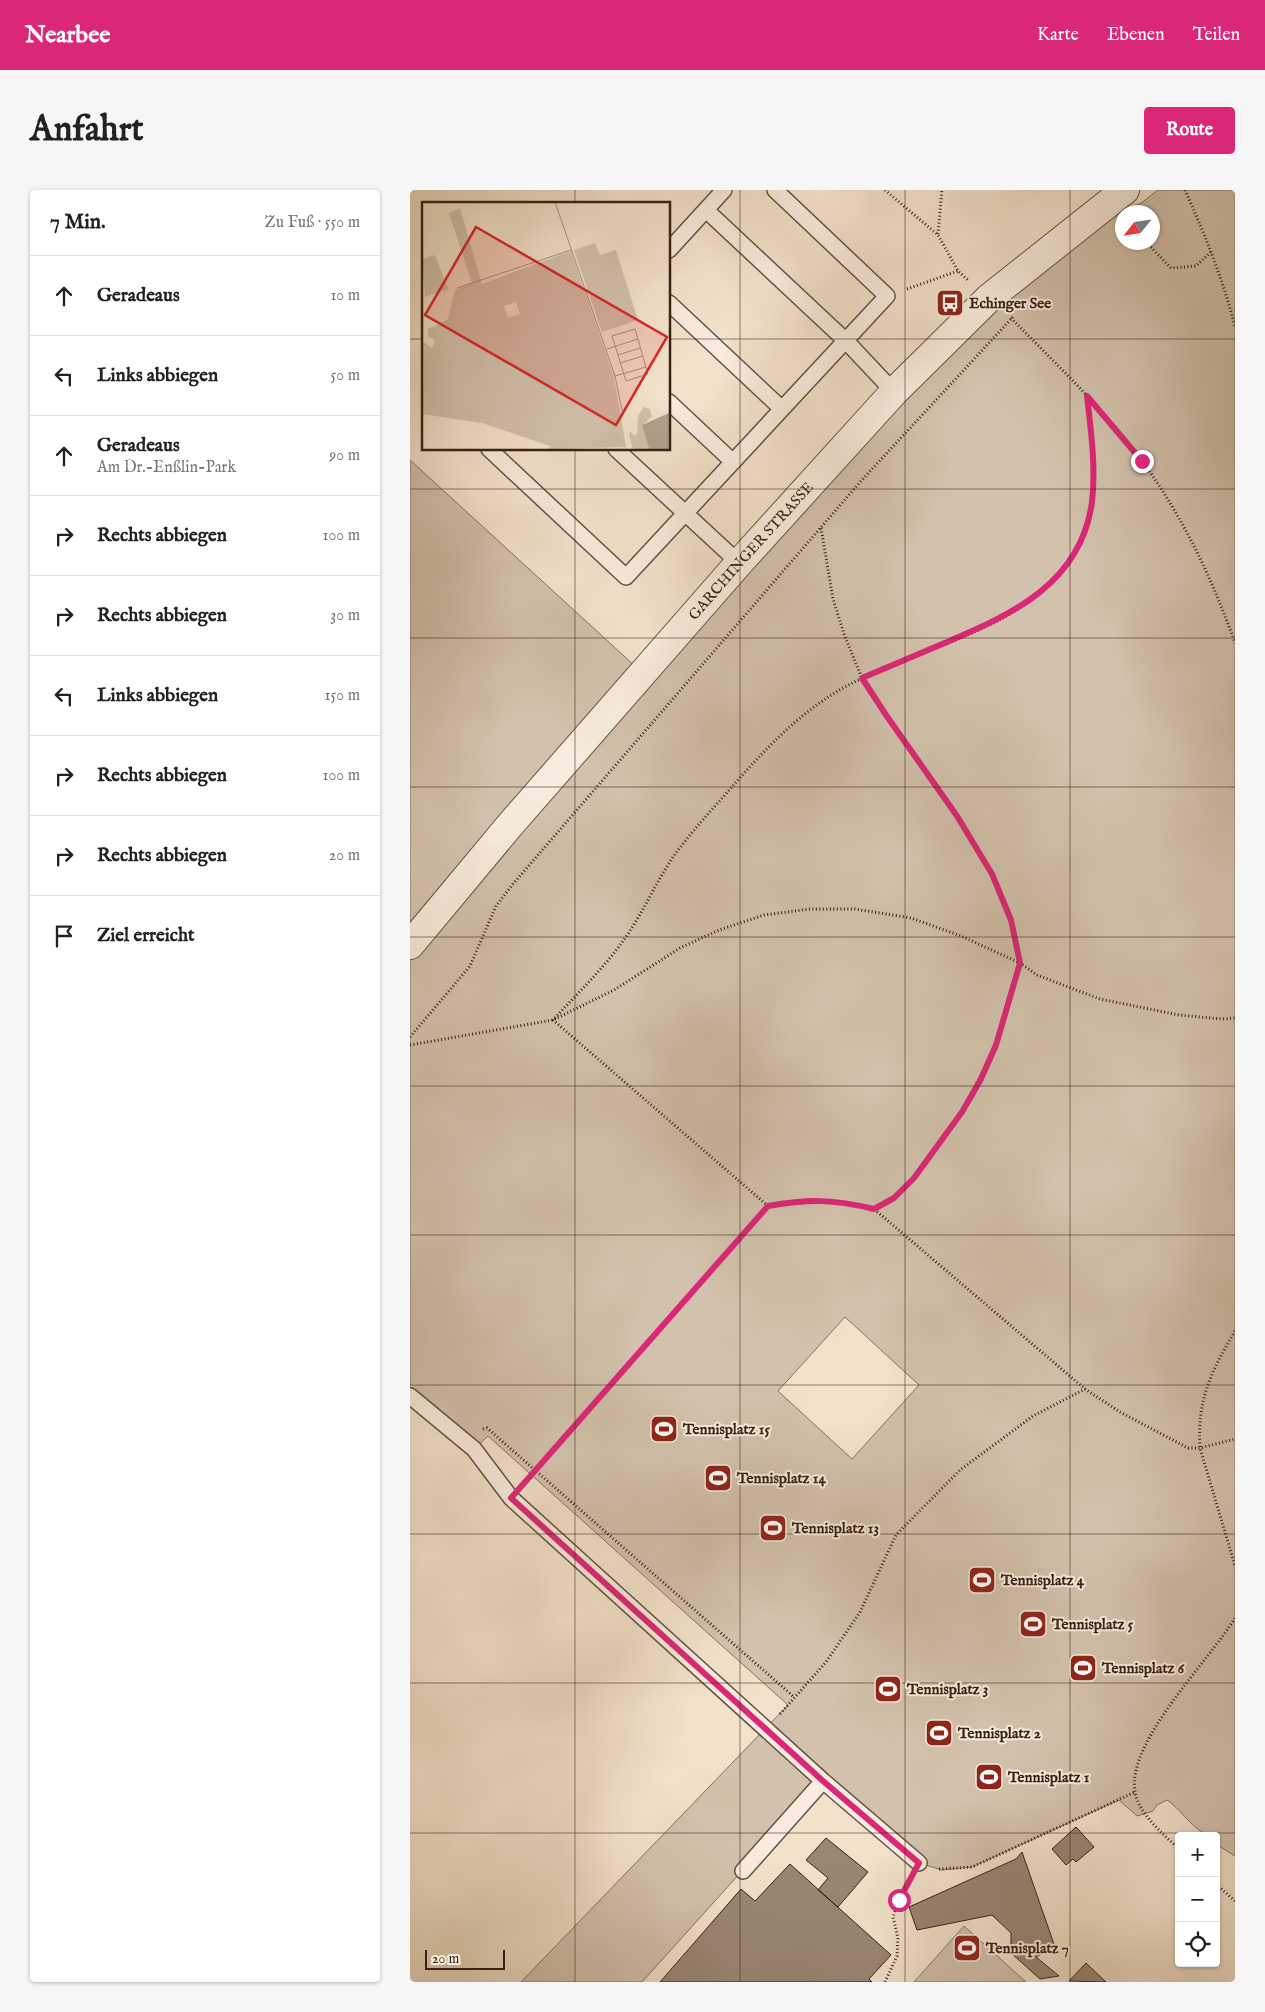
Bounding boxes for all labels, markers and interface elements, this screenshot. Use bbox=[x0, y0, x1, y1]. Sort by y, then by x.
text: Nearbee bbox=[25, 20, 110, 51]
text: Karte bbox=[1037, 24, 1079, 47]
text: Ebenen bbox=[1107, 24, 1165, 47]
text: Teilen bbox=[1193, 24, 1240, 47]
button: Route bbox=[1144, 107, 1235, 154]
text: Anfahrt bbox=[30, 108, 144, 153]
inset map bbox=[422, 202, 670, 450]
north arrow bbox=[1115, 205, 1160, 250]
text: 7 Min. bbox=[50, 209, 105, 236]
text: Zu Fuß · 550 m bbox=[265, 213, 360, 233]
icon: ahead bbox=[50, 282, 78, 310]
text: Geradeaus bbox=[97, 284, 180, 308]
text: 10 m bbox=[330, 286, 360, 306]
bus stop icon: Echinger See bbox=[935, 288, 965, 318]
place label: Echinger See bbox=[969, 294, 1051, 313]
icon: left bbox=[50, 362, 78, 390]
text: Links abbiegen bbox=[97, 364, 218, 388]
text: 50 m bbox=[331, 366, 360, 386]
text: Geradeaus bbox=[97, 434, 180, 458]
icon: ahead bbox=[50, 442, 78, 470]
text: 90 m bbox=[329, 446, 360, 466]
route end bbox=[1131, 450, 1154, 473]
text: Am Dr.-Enßlin-Park bbox=[97, 458, 236, 478]
street label: GARCHINGER STRASSE bbox=[684, 478, 818, 624]
icon: right bbox=[50, 522, 78, 550]
text: Rechts abbiegen bbox=[97, 524, 227, 548]
text: 100 m bbox=[323, 526, 360, 546]
icon: right bbox=[50, 602, 78, 630]
text: Rechts abbiegen bbox=[97, 604, 227, 628]
text: 30 m bbox=[330, 606, 360, 626]
icon: left bbox=[50, 682, 78, 710]
text: Links abbiegen bbox=[97, 684, 218, 708]
text: 150 m bbox=[325, 686, 360, 706]
icon: right bbox=[50, 762, 78, 790]
text: Rechts abbiegen bbox=[97, 764, 227, 788]
text: 100 m bbox=[323, 766, 360, 786]
icon: right bbox=[50, 842, 78, 870]
text: Rechts abbiegen bbox=[97, 844, 227, 868]
text: 20 m bbox=[329, 846, 360, 866]
icon: arrive bbox=[50, 922, 78, 950]
text: Ziel erreicht bbox=[97, 924, 195, 948]
sports icon: Tennisplatz 15 bbox=[649, 1414, 679, 1444]
place label: Tennisplatz 15 bbox=[682, 1420, 770, 1439]
sports icon: Tennisplatz 14 bbox=[703, 1463, 733, 1493]
place label: Tennisplatz 14 bbox=[736, 1469, 826, 1488]
sports icon: Tennisplatz 13 bbox=[758, 1513, 788, 1543]
place label: Tennisplatz 13 bbox=[791, 1519, 879, 1538]
sports icon: Tennisplatz 4 bbox=[967, 1565, 997, 1595]
place label: Tennisplatz 4 bbox=[1000, 1571, 1085, 1590]
sports icon: Tennisplatz 5 bbox=[1018, 1609, 1048, 1639]
place label: Tennisplatz 5 bbox=[1051, 1615, 1134, 1634]
sports icon: Tennisplatz 6 bbox=[1068, 1653, 1098, 1683]
place label: Tennisplatz 6 bbox=[1101, 1659, 1185, 1678]
sports icon: Tennisplatz 3 bbox=[873, 1674, 903, 1704]
place label: Tennisplatz 3 bbox=[906, 1680, 988, 1699]
sports icon: Tennisplatz 2 bbox=[924, 1718, 954, 1748]
place label: Tennisplatz 2 bbox=[957, 1724, 1041, 1743]
sports icon: Tennisplatz 1 bbox=[974, 1762, 1004, 1792]
place label: Tennisplatz 1 bbox=[1007, 1768, 1090, 1787]
map controls bbox=[1175, 1832, 1220, 1967]
button: + bbox=[1175, 1832, 1220, 1877]
button: − bbox=[1175, 1877, 1220, 1922]
route start bbox=[888, 1889, 911, 1912]
button: locate bbox=[1175, 1922, 1220, 1967]
sports icon: Tennisplatz 7 bbox=[952, 1933, 982, 1963]
place label: Tennisplatz 7 bbox=[985, 1939, 1069, 1958]
scale bar bbox=[425, 1947, 505, 1970]
text: 20 m bbox=[432, 1950, 459, 1968]

